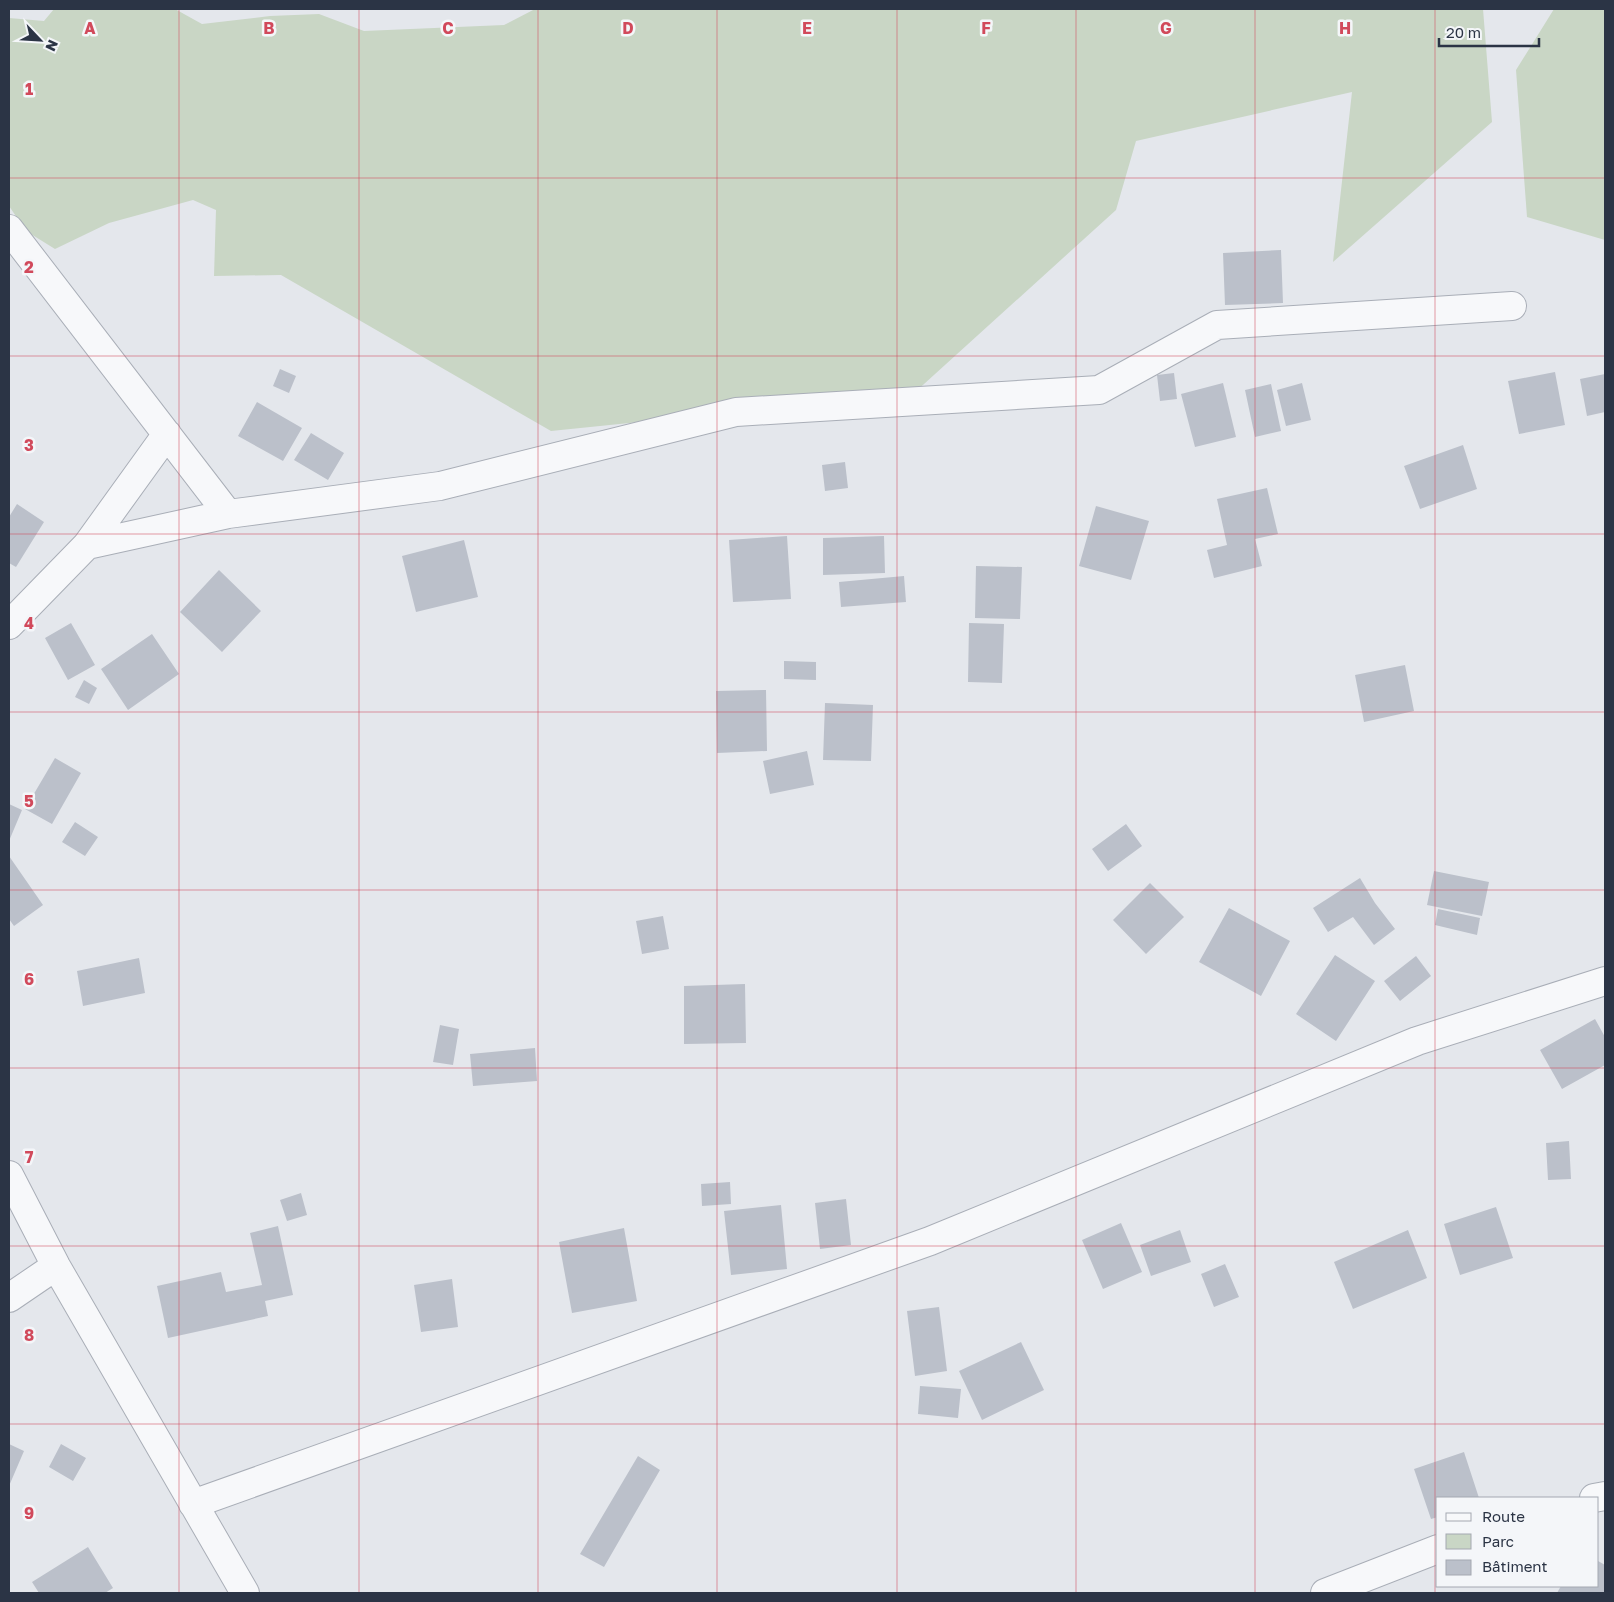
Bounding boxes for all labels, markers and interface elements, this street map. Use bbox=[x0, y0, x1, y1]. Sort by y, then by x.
north arrow bbox=[15, 15, 65, 65]
scale bar bbox=[1439, 15, 1539, 47]
text: A bbox=[84, 18, 96, 38]
text: B bbox=[263, 18, 275, 38]
text: C bbox=[442, 18, 454, 38]
text: D bbox=[622, 18, 634, 38]
text: E bbox=[802, 18, 812, 38]
text: F bbox=[981, 18, 991, 38]
text: G bbox=[1160, 18, 1172, 38]
text: H bbox=[1339, 18, 1351, 38]
text: 20 m bbox=[1446, 23, 1481, 41]
text: N bbox=[42, 37, 62, 54]
text: 1 bbox=[25, 79, 33, 99]
text: 2 bbox=[24, 257, 34, 277]
text: 3 bbox=[24, 435, 34, 455]
text: 4 bbox=[24, 613, 34, 633]
text: 5 bbox=[24, 791, 34, 811]
text: 6 bbox=[24, 969, 34, 989]
text: 7 bbox=[25, 1147, 34, 1167]
text: 8 bbox=[24, 1325, 34, 1345]
legend bbox=[1436, 1497, 1599, 1587]
text: 9 bbox=[24, 1503, 34, 1523]
text: Route bbox=[1482, 1507, 1525, 1525]
text: Parc bbox=[1482, 1532, 1514, 1550]
text: Bâtiment bbox=[1482, 1557, 1547, 1575]

